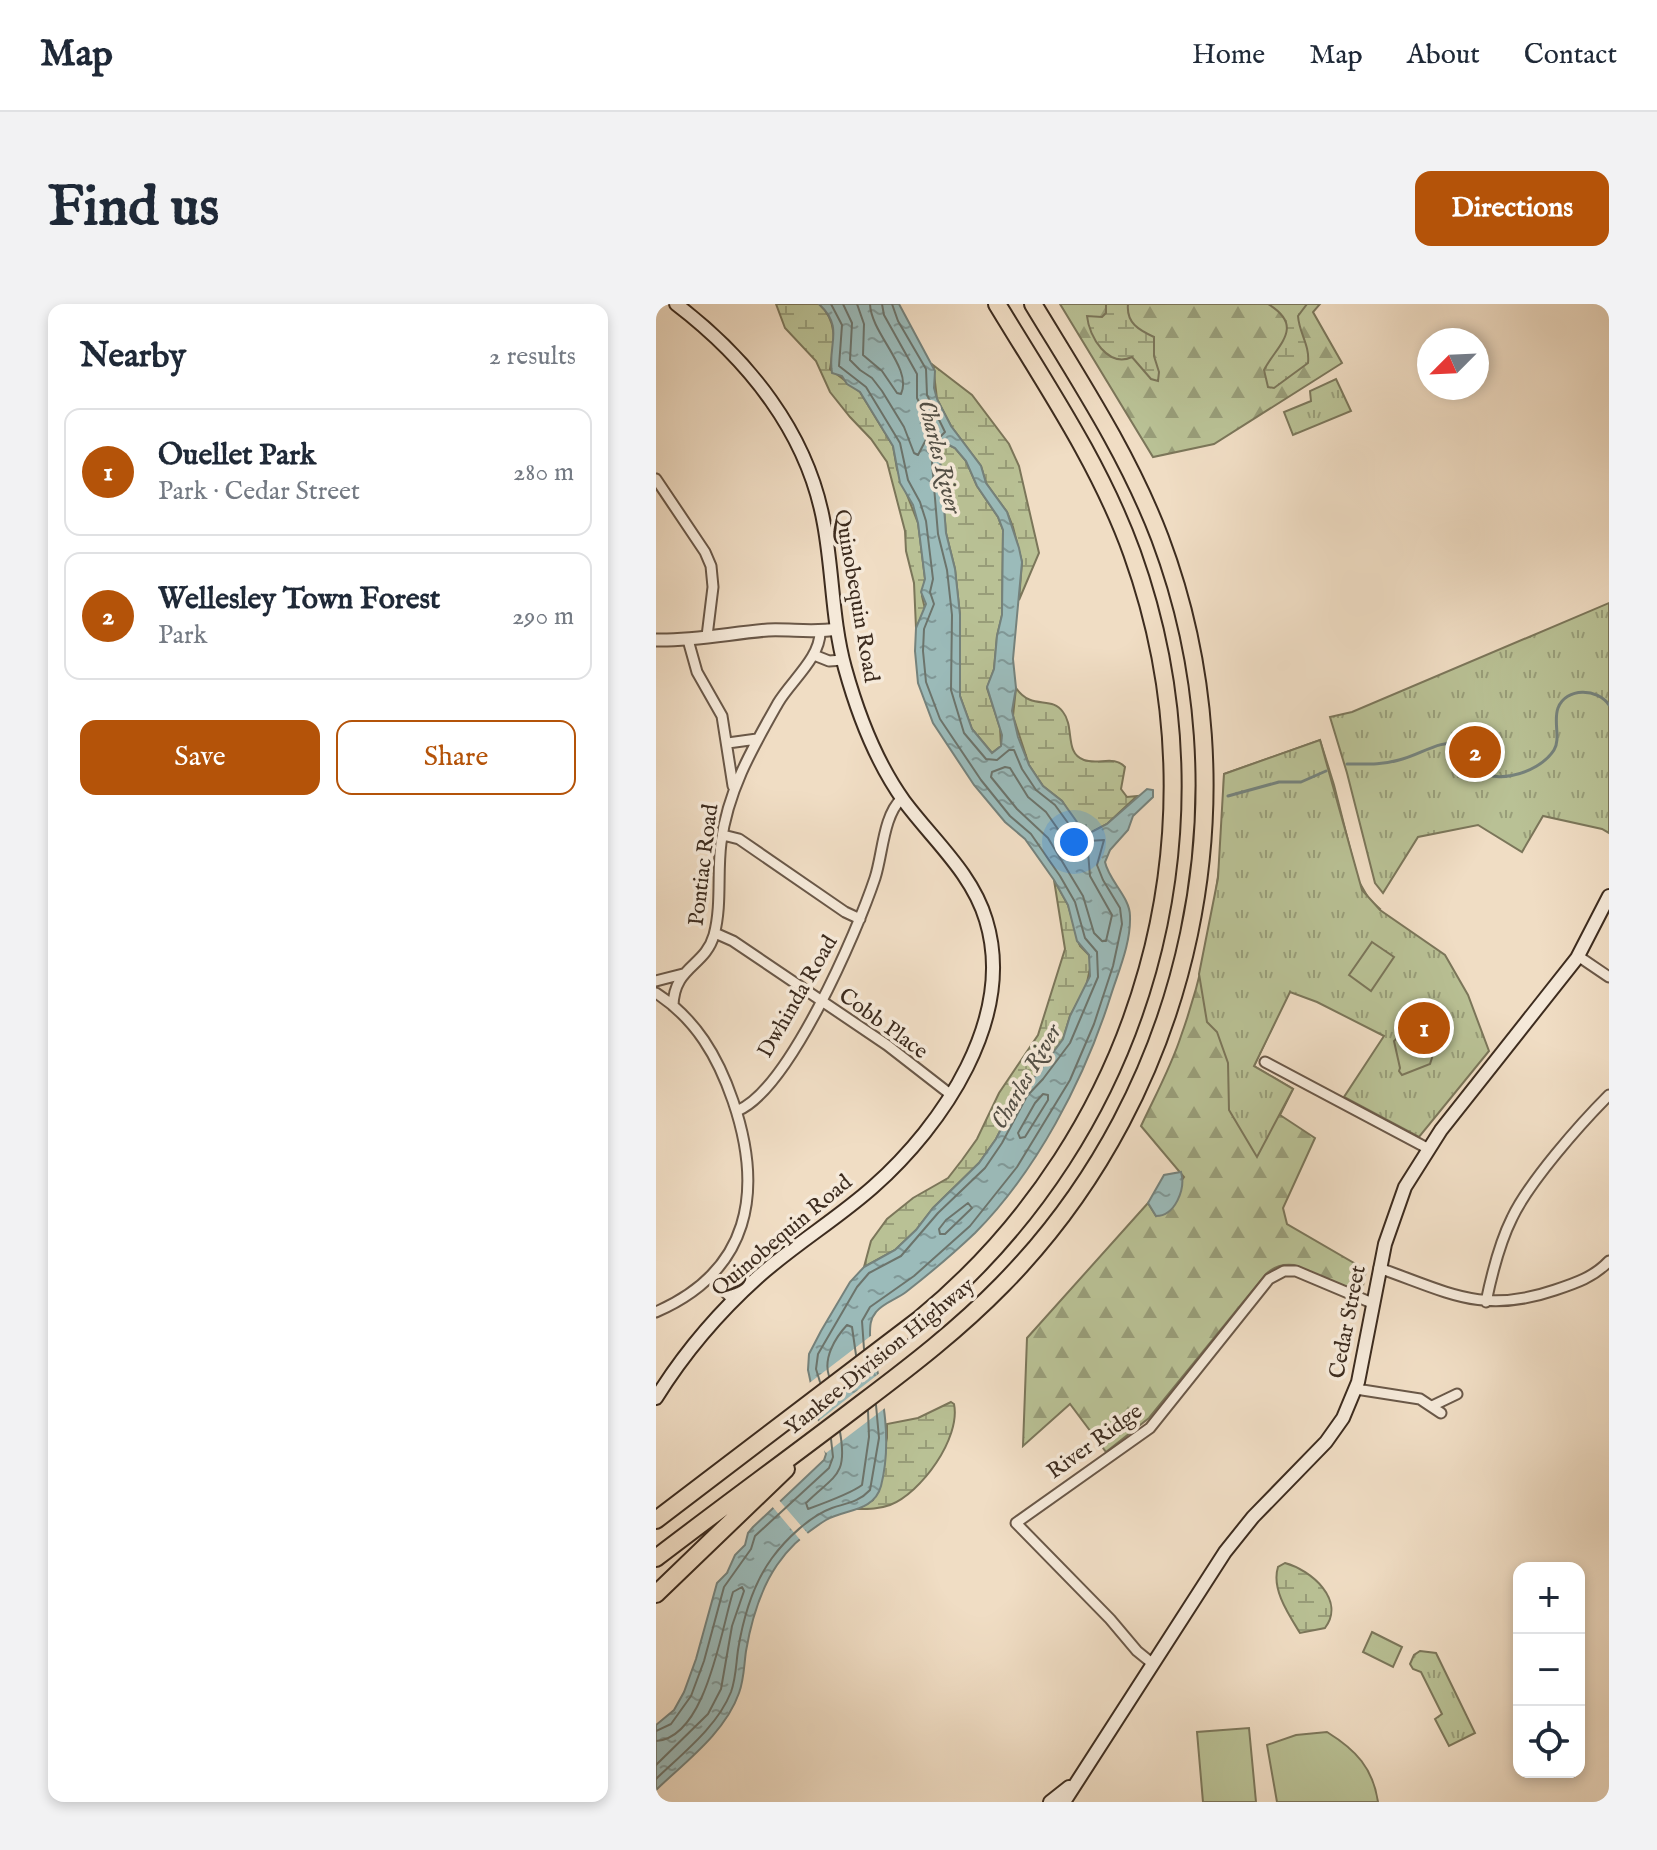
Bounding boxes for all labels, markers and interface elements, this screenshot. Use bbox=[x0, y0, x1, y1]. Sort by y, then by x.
text: Map bbox=[40, 31, 113, 79]
text: Home bbox=[1192, 38, 1265, 73]
text: Map bbox=[1309, 38, 1363, 73]
text: About bbox=[1407, 38, 1480, 73]
text: Contact bbox=[1524, 38, 1617, 73]
button: Directions bbox=[1415, 171, 1609, 246]
text: Find us bbox=[48, 173, 219, 244]
north arrow bbox=[1417, 328, 1489, 400]
text: Nearby bbox=[80, 335, 186, 378]
text: 2 results bbox=[489, 340, 576, 373]
water label: Charles River bbox=[910, 397, 969, 519]
text: Ouellet Park bbox=[158, 437, 316, 475]
text: 1 bbox=[103, 456, 113, 489]
text: 280 m bbox=[513, 456, 574, 489]
text: Park · Cedar Street bbox=[158, 475, 360, 508]
street label: Quinobequin Road bbox=[827, 507, 885, 685]
text: Wellesley Town Forest bbox=[158, 581, 440, 619]
text: 2 bbox=[102, 600, 114, 633]
text: 290 m bbox=[512, 600, 574, 633]
text: Park bbox=[158, 619, 207, 652]
button: Save bbox=[80, 720, 320, 795]
button: Share bbox=[336, 720, 576, 795]
pin: 2 bbox=[1449, 722, 1501, 782]
street label: Pontiac Road bbox=[683, 802, 725, 928]
your location bbox=[1054, 822, 1094, 862]
street label: Dwhinda Road bbox=[752, 930, 845, 1063]
street label: Cobb Place bbox=[833, 982, 933, 1066]
pin: 1 bbox=[1398, 998, 1450, 1058]
water label: Charles River bbox=[984, 1017, 1070, 1135]
street label: Quinobequin Road bbox=[706, 1169, 858, 1303]
street label: Cedar Street bbox=[1323, 1263, 1373, 1381]
street label: Yankee Division Highway bbox=[780, 1272, 981, 1442]
street label: River Ridge bbox=[1042, 1398, 1148, 1486]
map controls bbox=[1513, 1562, 1585, 1778]
button: + bbox=[1513, 1562, 1585, 1634]
button: − bbox=[1513, 1634, 1585, 1706]
button: locate bbox=[1513, 1706, 1585, 1778]

